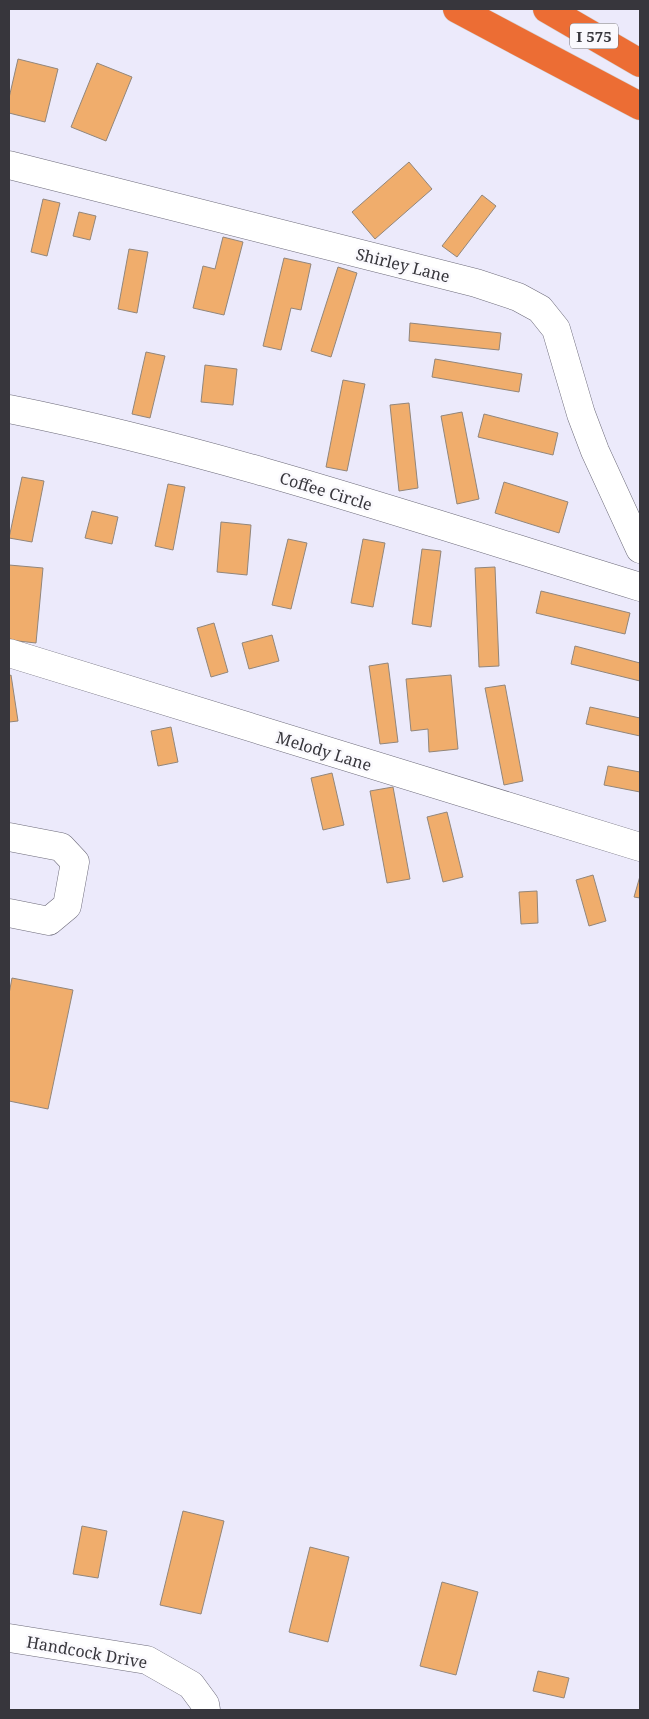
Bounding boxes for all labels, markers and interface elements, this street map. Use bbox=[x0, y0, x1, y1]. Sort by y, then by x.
road number: I 575 bbox=[570, 24, 618, 48]
street label: Shirley Lane bbox=[354, 243, 452, 287]
street label: Coffee Circle bbox=[277, 467, 375, 515]
street label: Melody Lane bbox=[274, 726, 374, 776]
street label: Handcock Drive bbox=[25, 1631, 149, 1673]

